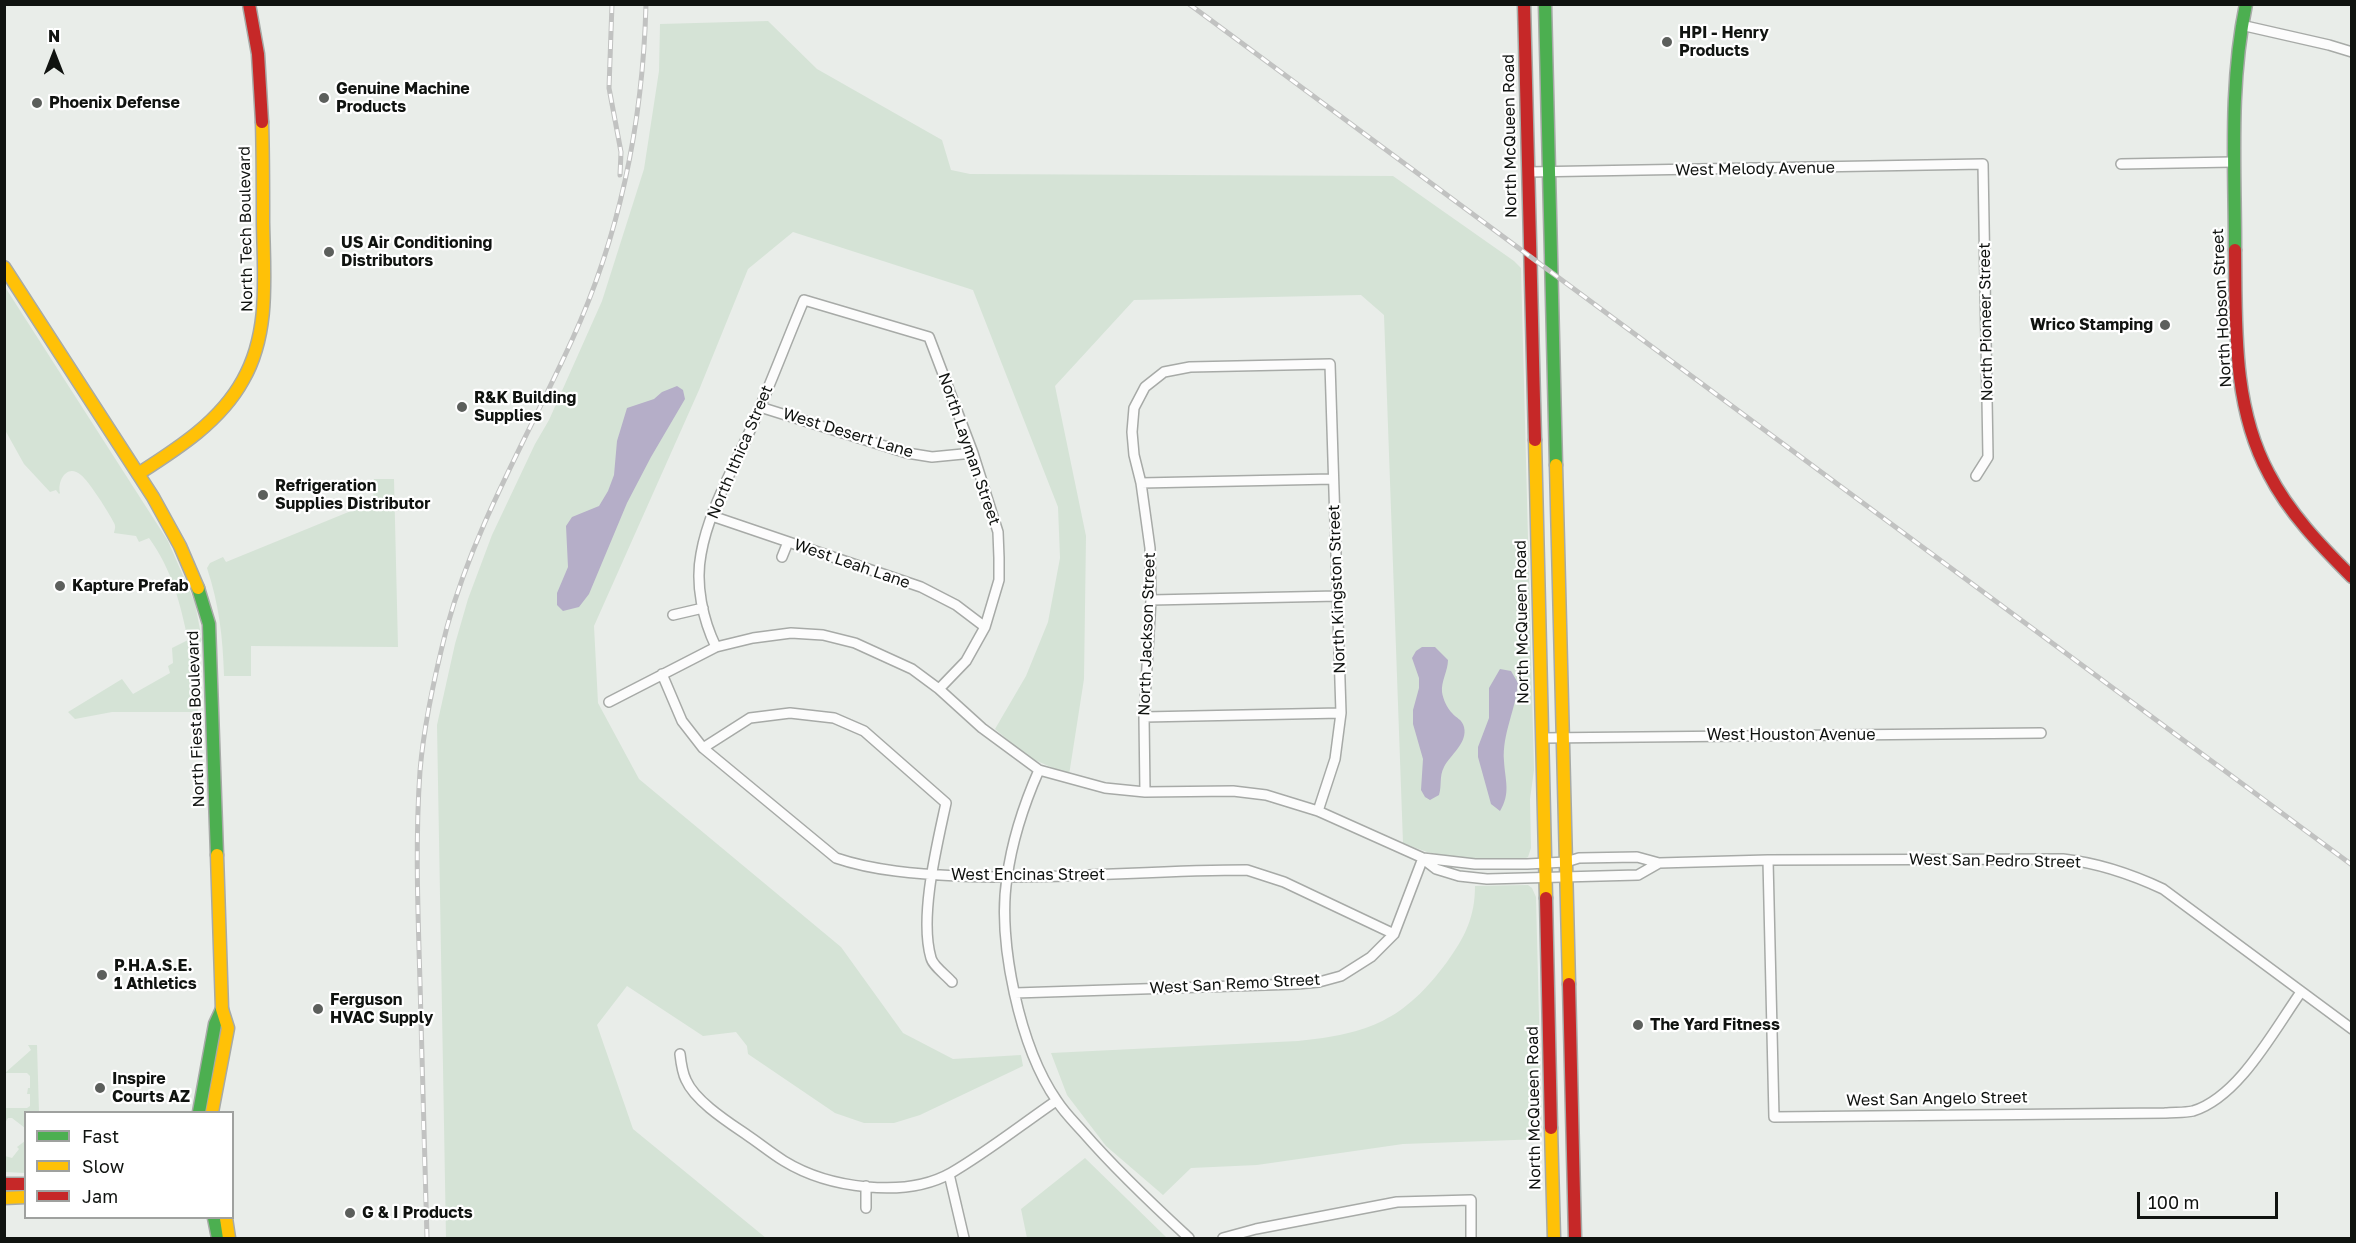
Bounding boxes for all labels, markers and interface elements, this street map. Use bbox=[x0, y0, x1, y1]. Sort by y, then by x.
place label: HPI - Henry Products bbox=[1679, 23, 1769, 61]
north arrow bbox=[24, 24, 84, 84]
text: N bbox=[48, 26, 60, 46]
marker: HPI - Henry Products bbox=[1660, 35, 1674, 49]
street label: North McQueen Road bbox=[1499, 54, 1521, 218]
place label: Genuine Machine Products bbox=[336, 79, 470, 117]
marker: Genuine Machine Products bbox=[317, 91, 331, 105]
place label: Phoenix Defense bbox=[49, 93, 180, 113]
marker: Phoenix Defense bbox=[30, 96, 44, 110]
street label: North Tech Boulevard bbox=[235, 146, 257, 312]
street label: West Melody Avenue bbox=[1675, 158, 1835, 180]
street label: North Hobson Street bbox=[2208, 228, 2236, 388]
place label: US Air Conditioning Distributors bbox=[341, 233, 492, 271]
street label: North Pioneer Street bbox=[1975, 242, 1997, 402]
marker: US Air Conditioning Distributors bbox=[322, 245, 336, 259]
place label: Wrico Stamping bbox=[2030, 315, 2153, 335]
marker: Wrico Stamping bbox=[2158, 318, 2172, 332]
street label: North Layman Street bbox=[934, 370, 1004, 528]
street label: North Ithica Street bbox=[703, 382, 777, 522]
place label: R&K Building Supplies bbox=[474, 388, 576, 426]
marker: R&K Building Supplies bbox=[455, 400, 469, 414]
street label: West Desert Lane bbox=[780, 404, 916, 462]
place label: Refrigeration Supplies Distributor bbox=[275, 476, 430, 514]
marker: Refrigeration Supplies Distributor bbox=[256, 488, 270, 502]
street label: North Kingston Street bbox=[1324, 504, 1350, 674]
street label: West Leah Lane bbox=[791, 535, 913, 593]
street label: North McQueen Road bbox=[1511, 540, 1533, 704]
street label: North Jackson Street bbox=[1135, 552, 1159, 716]
place label: Kapture Prefab bbox=[72, 576, 189, 596]
marker: Kapture Prefab bbox=[53, 579, 67, 593]
street label: North Fiesta Boulevard bbox=[183, 630, 209, 808]
street label: West Houston Avenue bbox=[1706, 725, 1876, 745]
street label: West San Pedro Street bbox=[1909, 850, 2081, 872]
street label: West Encinas Street bbox=[951, 865, 1105, 885]
place label: P.H.A.S.E. 1 Athletics bbox=[114, 956, 197, 994]
marker: P.H.A.S.E. 1 Athletics bbox=[95, 968, 109, 982]
street label: West San Remo Street bbox=[1149, 970, 1321, 998]
place label: Ferguson HVAC Supply bbox=[330, 990, 433, 1028]
marker: Ferguson HVAC Supply bbox=[311, 1002, 325, 1016]
place label: The Yard Fitness bbox=[1650, 1015, 1780, 1035]
marker: The Yard Fitness bbox=[1631, 1018, 1645, 1032]
street label: North McQueen Road bbox=[1523, 1026, 1545, 1190]
place label: Inspire Courts AZ bbox=[112, 1069, 190, 1107]
marker: Inspire Courts AZ bbox=[93, 1081, 107, 1095]
street label: West San Angelo Street bbox=[1846, 1088, 2028, 1110]
legend bbox=[24, 1111, 234, 1219]
text: Fast bbox=[82, 1125, 119, 1147]
text: Slow bbox=[82, 1155, 124, 1177]
scale bar bbox=[2140, 1180, 2281, 1218]
text: Jam bbox=[82, 1185, 118, 1207]
text: 100 m bbox=[2148, 1191, 2199, 1213]
place label: G & I Products bbox=[362, 1203, 473, 1223]
marker: G & I Products bbox=[343, 1206, 357, 1220]

